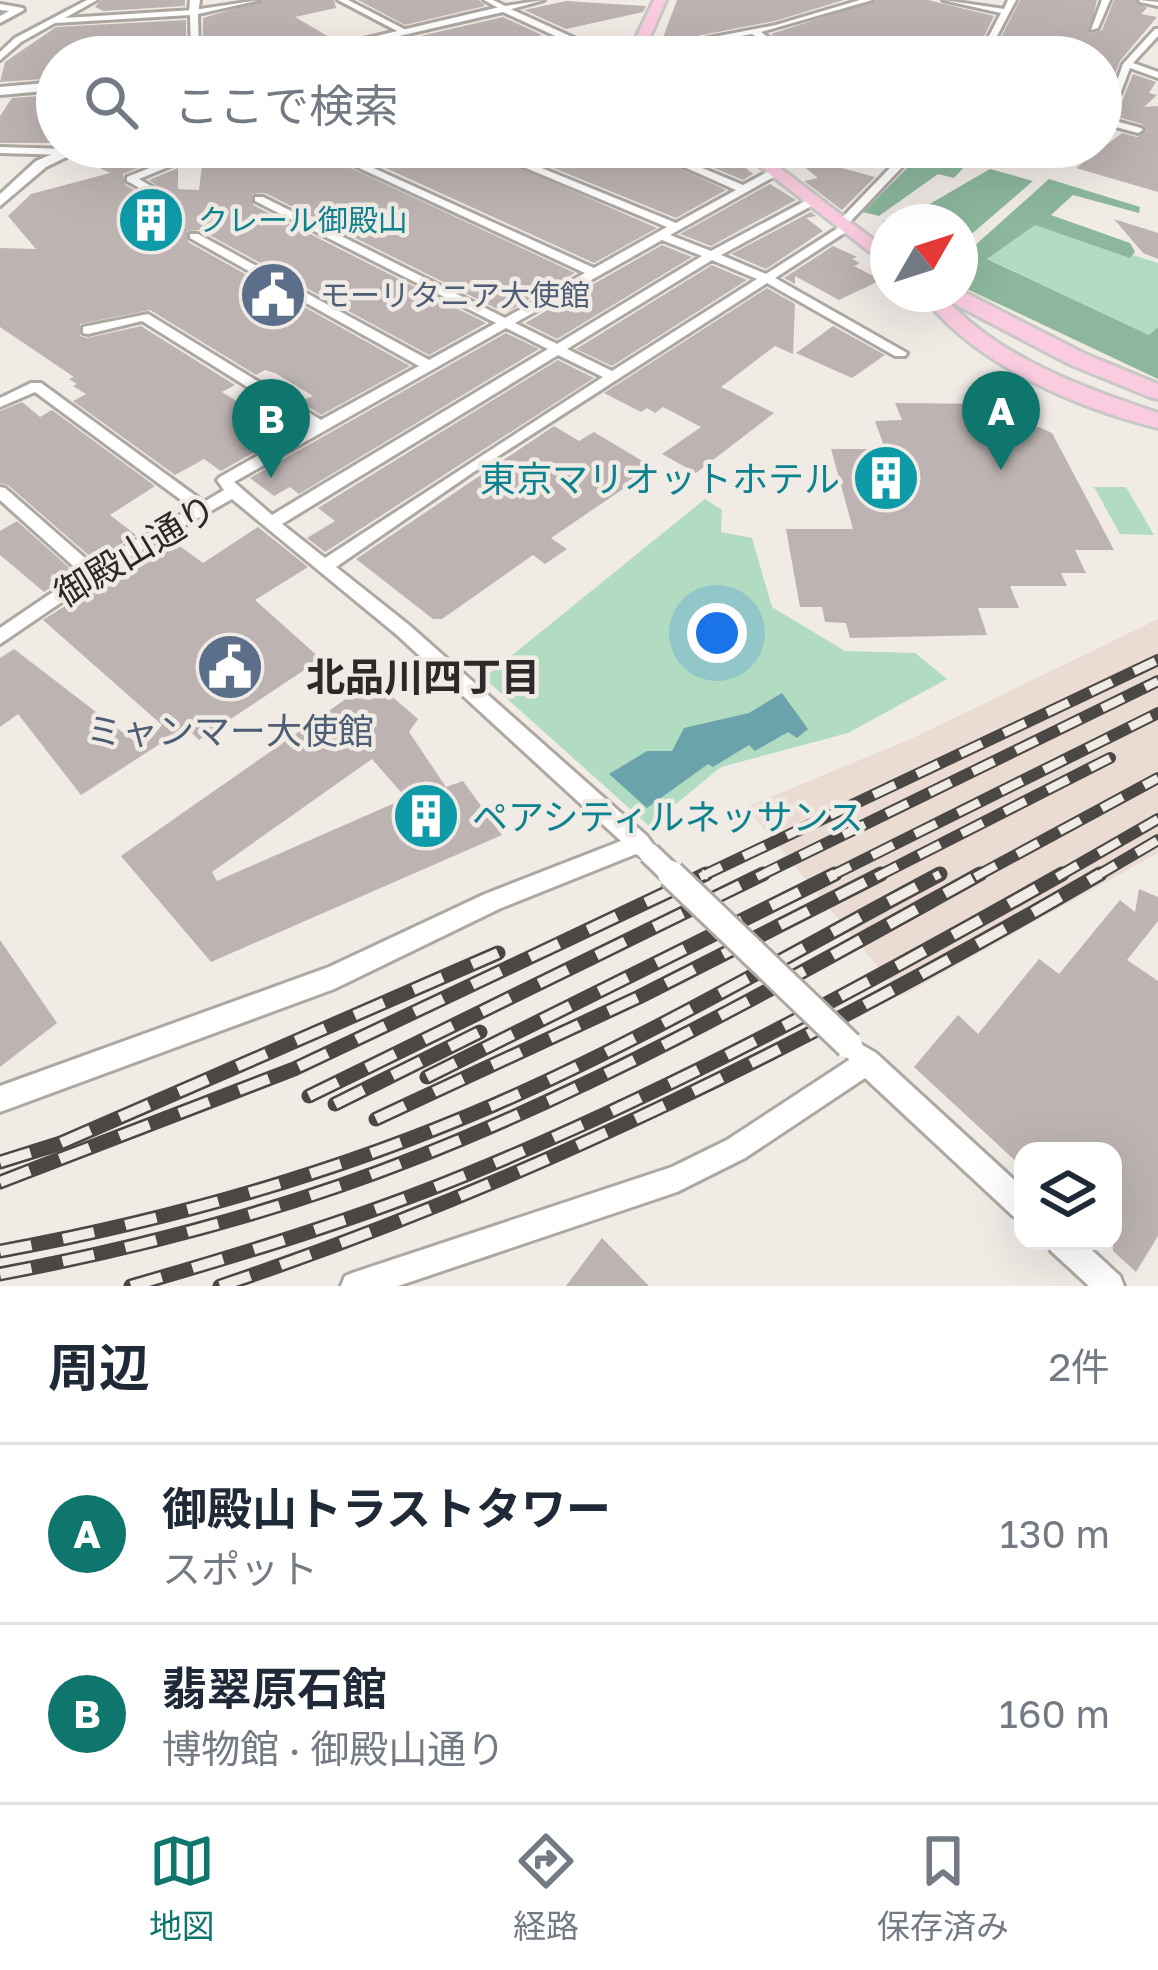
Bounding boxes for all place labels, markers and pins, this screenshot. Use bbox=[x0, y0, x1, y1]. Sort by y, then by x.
building icon: クレール御殿山 bbox=[116, 185, 186, 255]
place label: クレール御殿山 bbox=[198, 202, 408, 238]
public building icon: モーリタニア大使館 bbox=[238, 260, 308, 330]
place label: モーリタニア大使館 bbox=[320, 277, 590, 313]
pin: A bbox=[962, 371, 1040, 470]
pin: B bbox=[232, 379, 310, 478]
building icon: 東京マリオットホテル bbox=[851, 443, 921, 513]
place label: 東京マリオットホテル bbox=[480, 457, 840, 500]
public building icon: ミャンマー大使館 bbox=[195, 632, 265, 702]
place label: ミャンマー大使館 bbox=[86, 709, 374, 752]
building icon: ペアシティルネッサンス bbox=[391, 781, 461, 851]
place label: ペアシティルネッサンス bbox=[472, 795, 864, 838]

